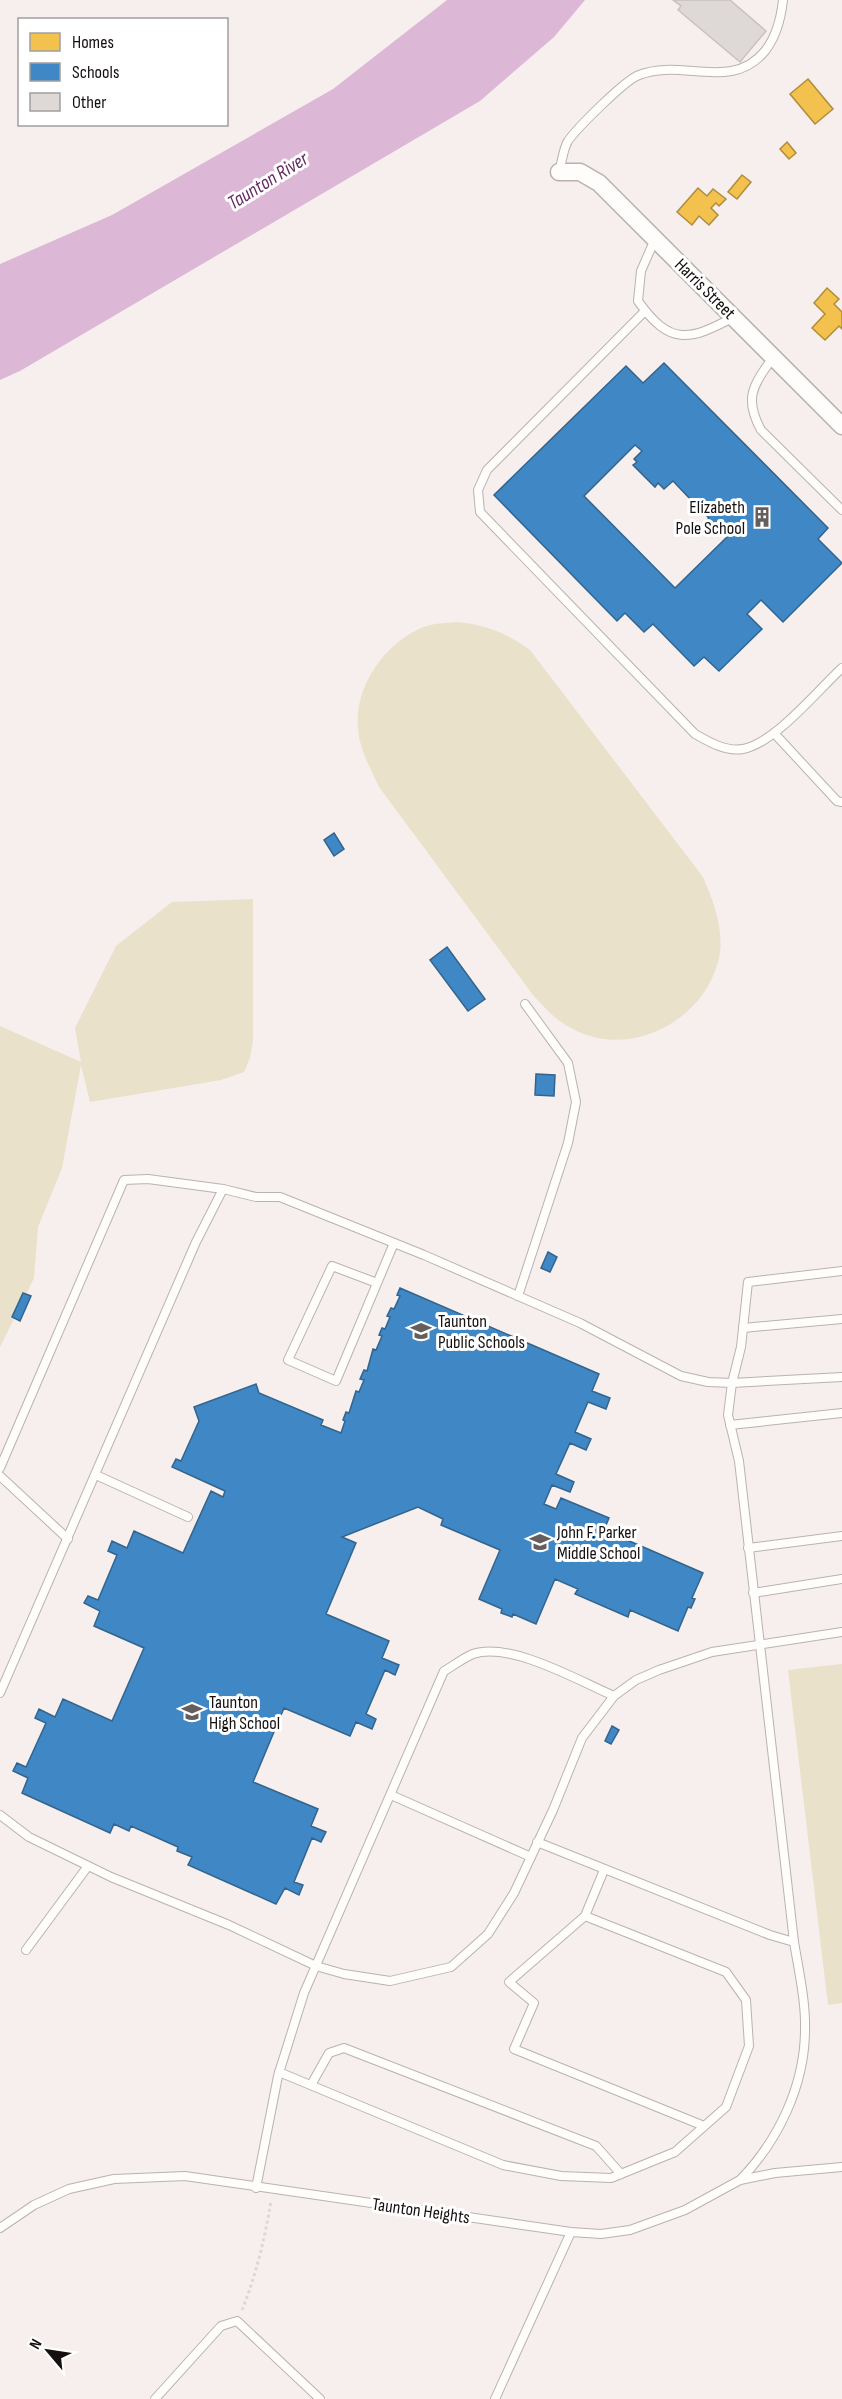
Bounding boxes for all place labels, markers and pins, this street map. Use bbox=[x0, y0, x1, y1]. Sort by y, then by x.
place label: Elizabeth Pole School bbox=[676, 497, 745, 539]
building icon: Elizabeth Pole School bbox=[750, 505, 774, 529]
place label: Taunton Public Schools bbox=[438, 1311, 525, 1353]
school or university icon: Taunton Public Schools bbox=[409, 1319, 433, 1343]
place label: John F. Parker Middle School bbox=[556, 1522, 640, 1564]
school or university icon: John F. Parker Middle School bbox=[528, 1530, 552, 1554]
place label: Taunton High School bbox=[209, 1692, 280, 1734]
school or university icon: Taunton High School bbox=[180, 1700, 204, 1724]

